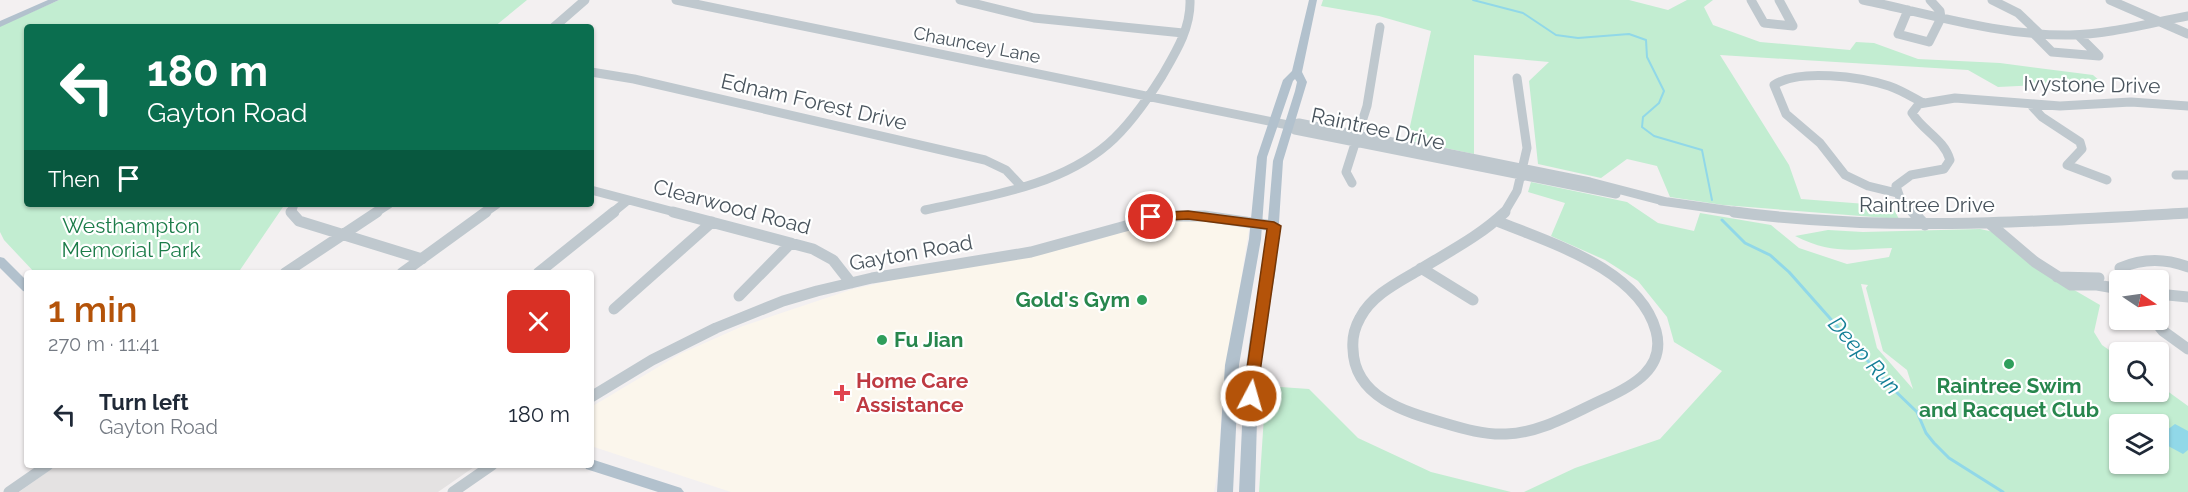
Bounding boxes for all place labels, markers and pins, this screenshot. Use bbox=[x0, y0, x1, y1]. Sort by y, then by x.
pin bbox=[1125, 191, 1176, 242]
place label: Gold's Gym bbox=[1016, 287, 1130, 312]
marker: Gold's Gym bbox=[1135, 293, 1149, 307]
place label: Fu Jian bbox=[894, 327, 963, 352]
marker: Fu Jian bbox=[875, 333, 889, 347]
marker: Raintree Swim and Racquet Club bbox=[2002, 357, 2016, 371]
place label: Home Care Assistance bbox=[856, 368, 969, 417]
place label: Raintree Swim and Racquet Club bbox=[1919, 373, 2099, 422]
marker: Home Care Assistance bbox=[833, 384, 851, 402]

